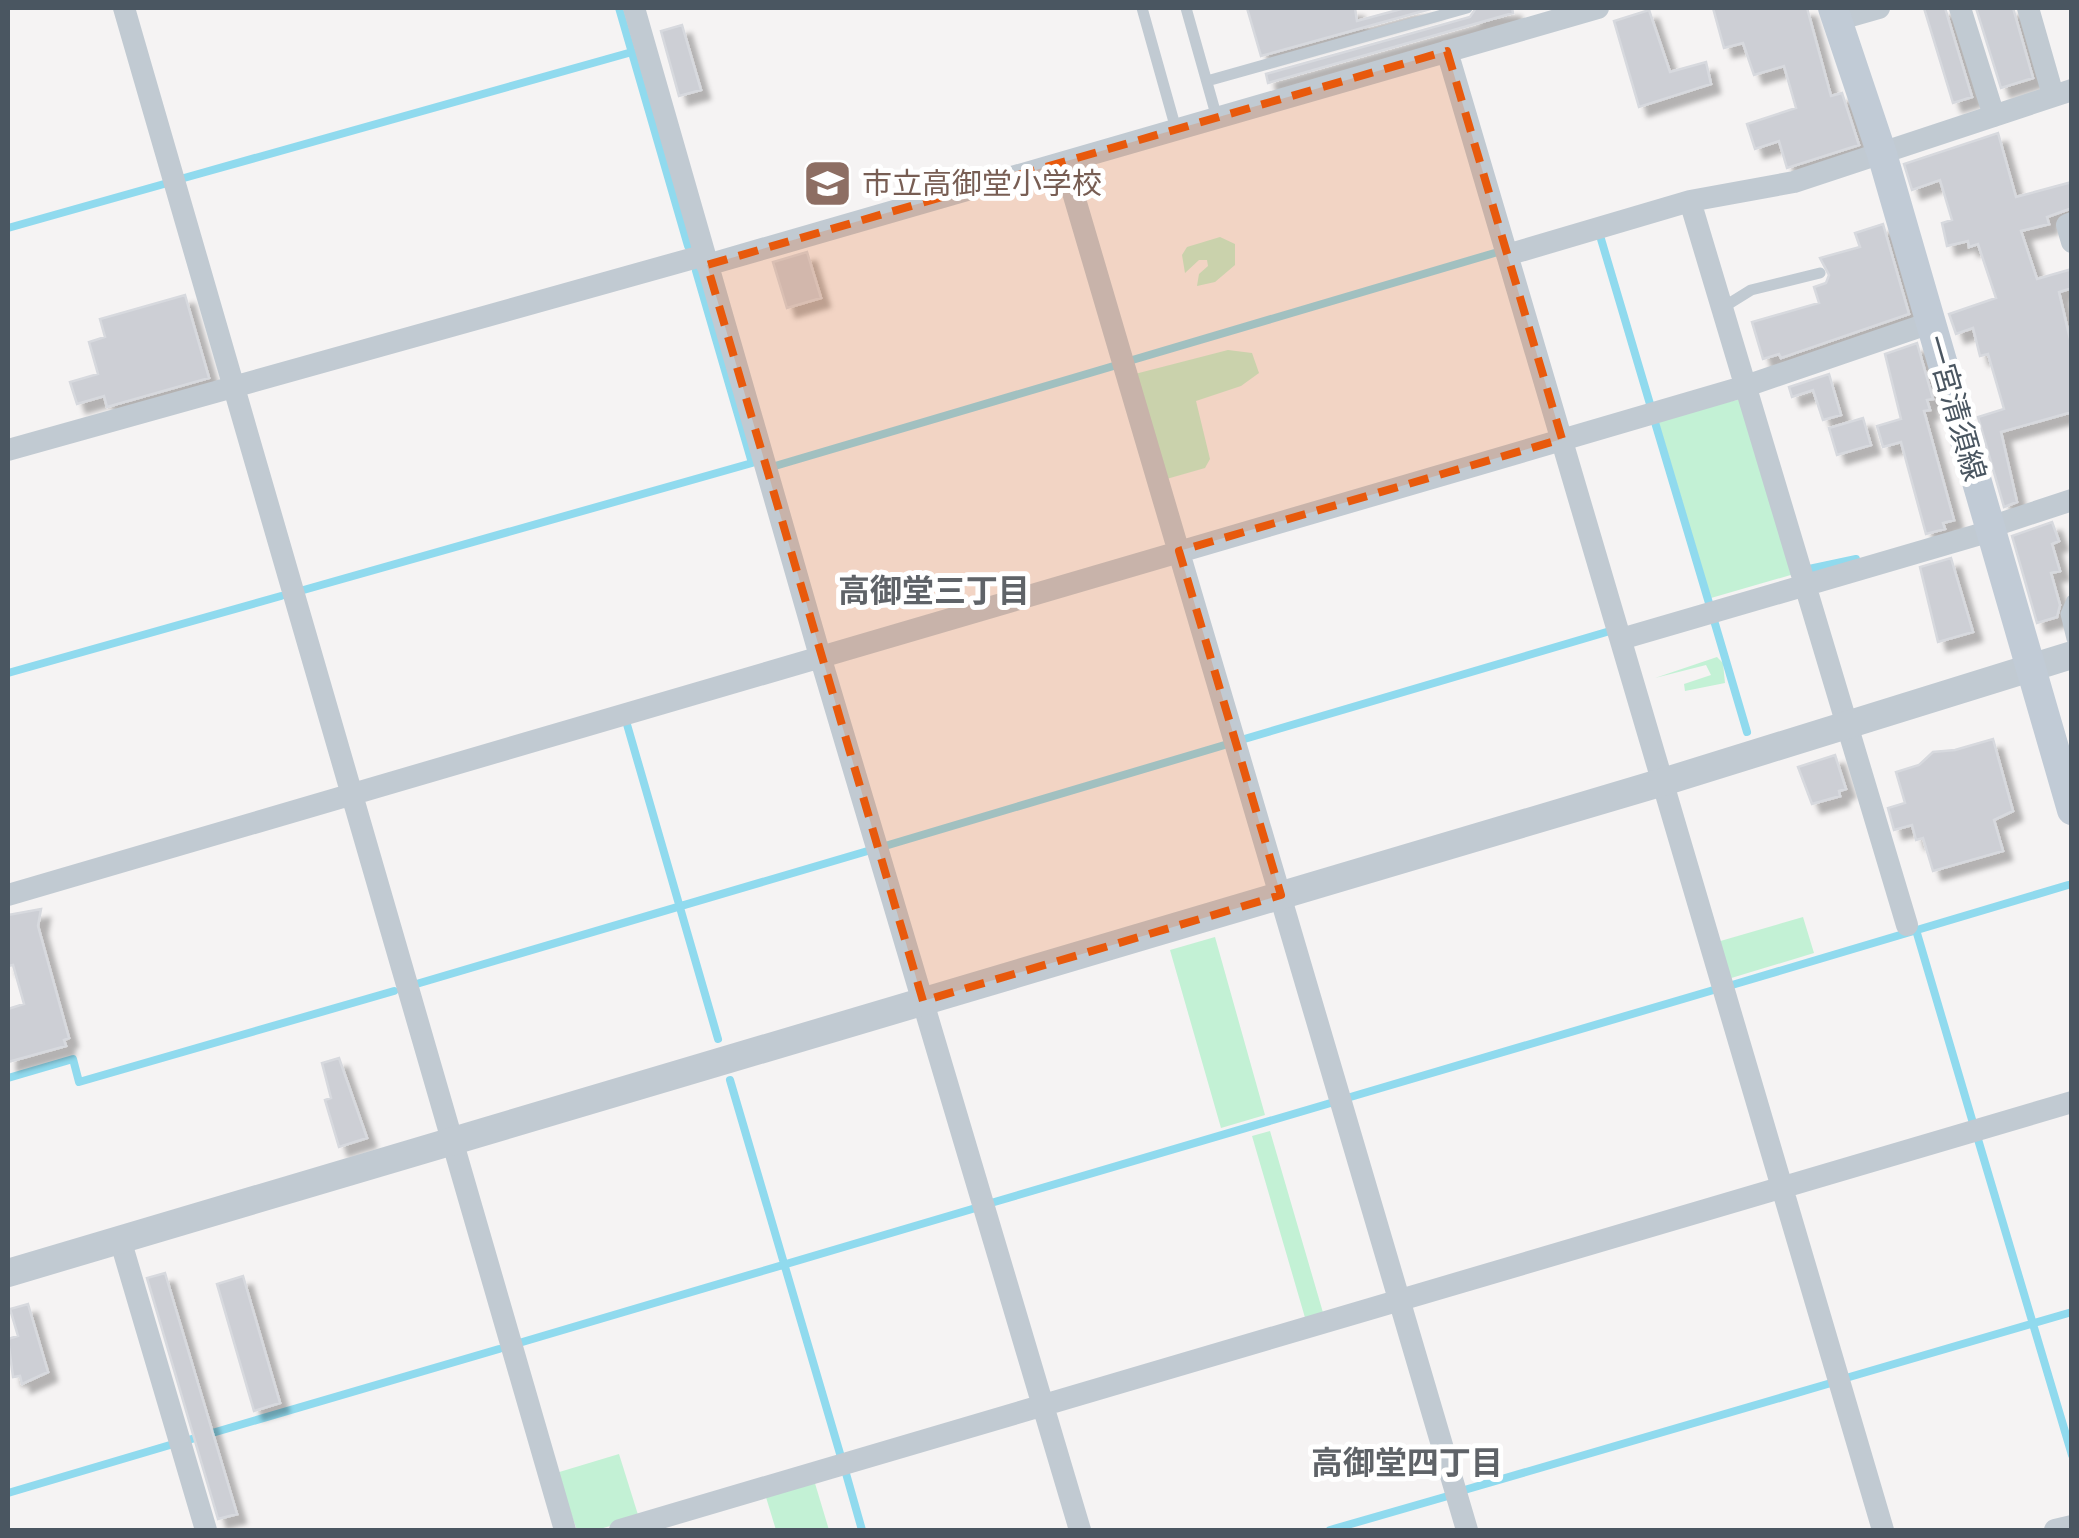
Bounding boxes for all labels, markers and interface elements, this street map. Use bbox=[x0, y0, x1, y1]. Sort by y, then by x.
school or university icon: 市立高御堂小学校 bbox=[801, 158, 853, 210]
place label: 市立高御堂小学校 bbox=[862, 166, 1102, 201]
street label: 一宮清須線 bbox=[1918, 331, 1993, 485]
district label: 高御堂三丁目 bbox=[838, 572, 1030, 610]
district label: 高御堂四丁目 bbox=[1311, 1444, 1503, 1482]

